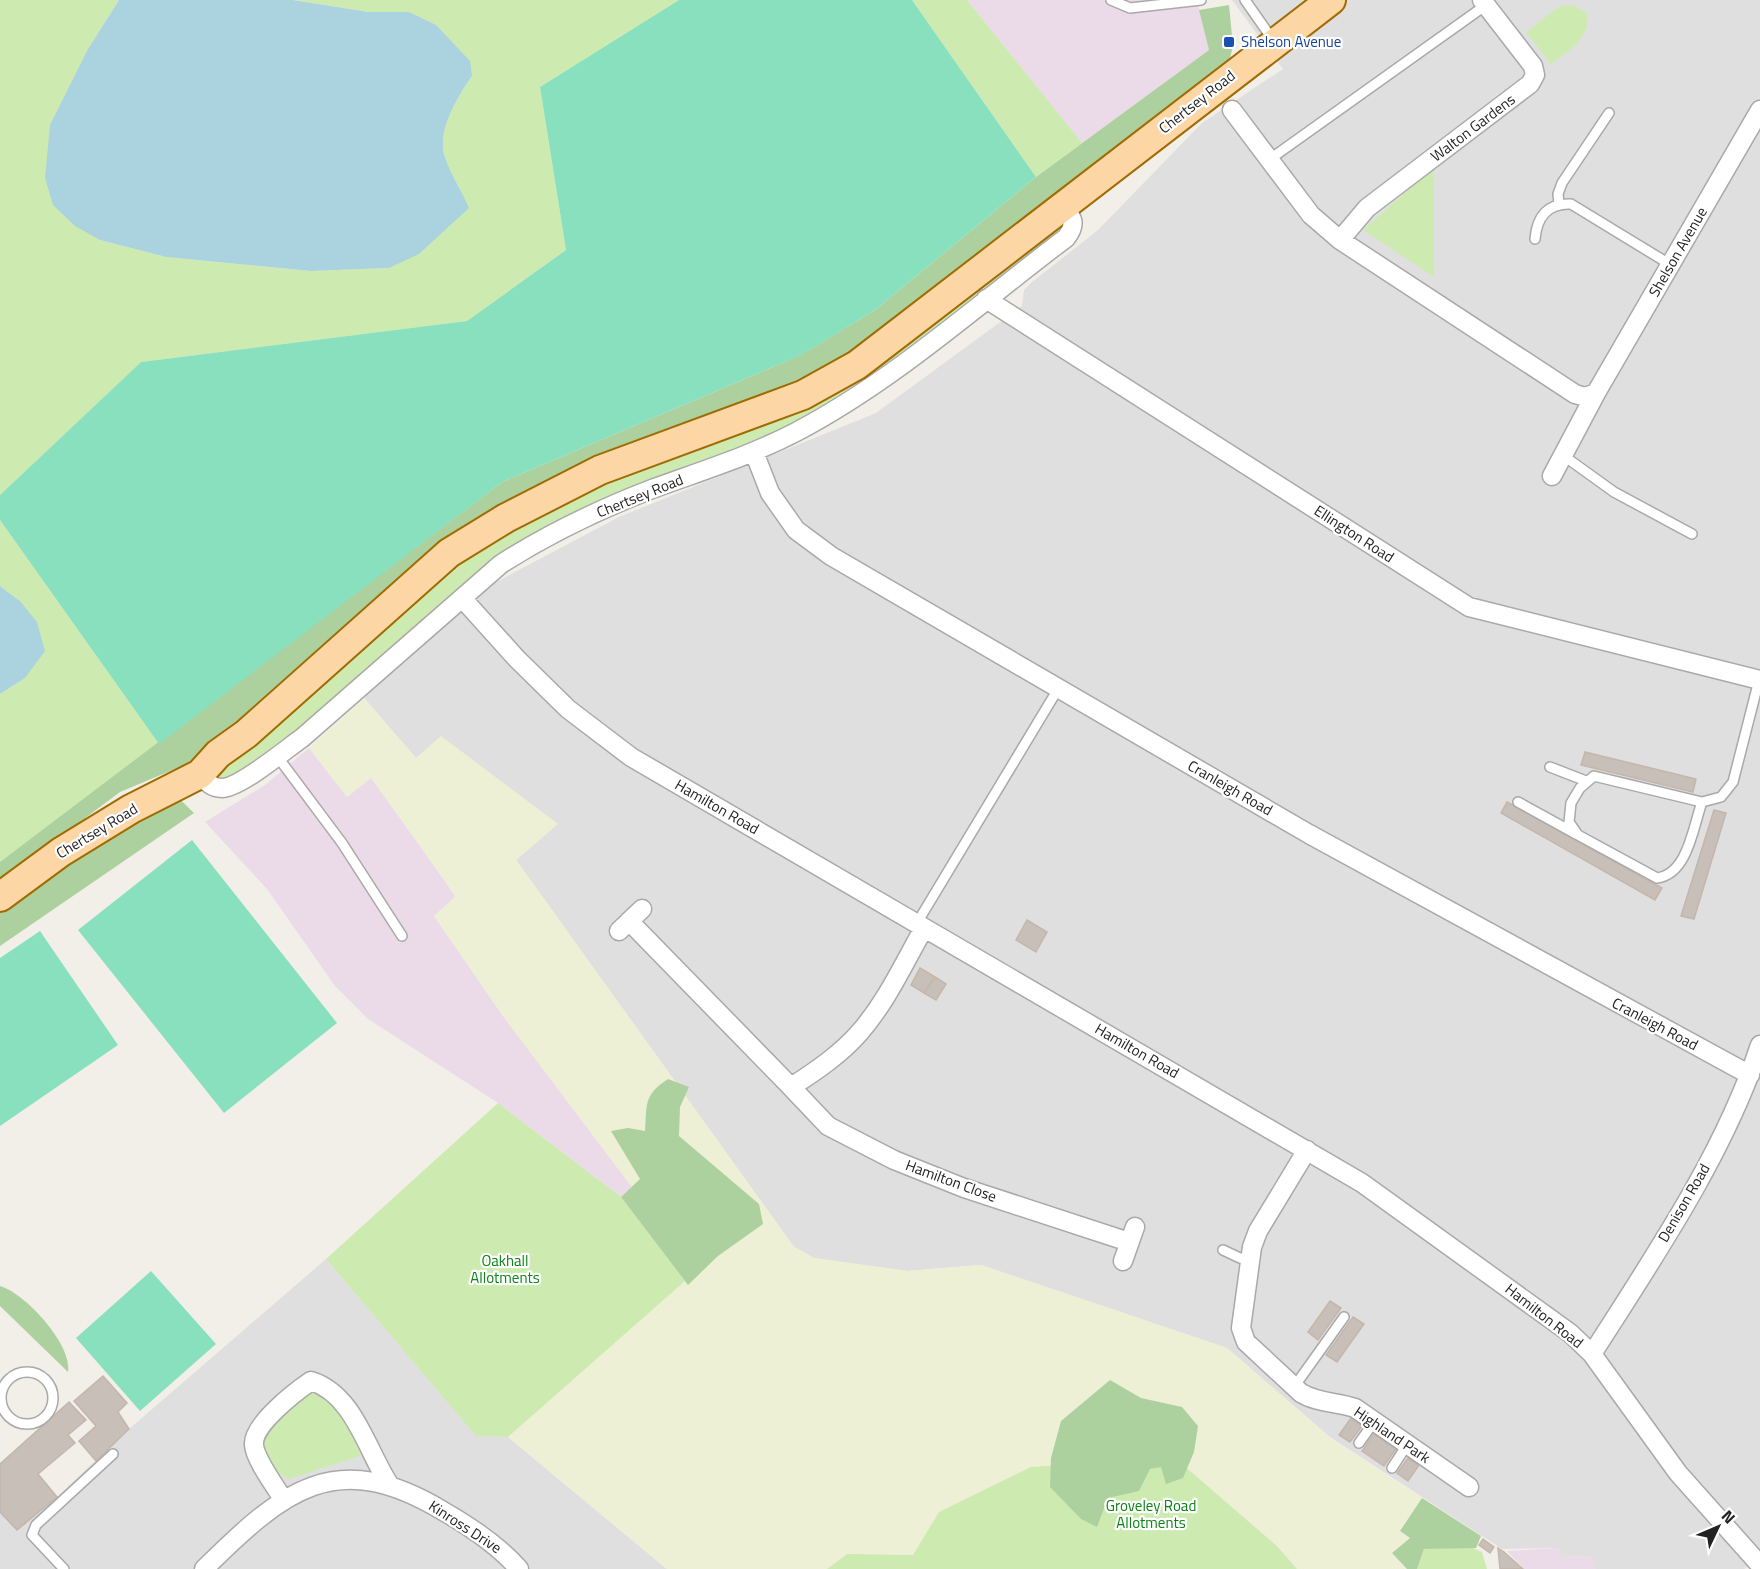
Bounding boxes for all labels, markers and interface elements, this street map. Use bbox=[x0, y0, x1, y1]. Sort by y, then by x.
place label: Shelson Avenue bbox=[1241, 30, 1341, 53]
marker: Shelson Avenue bbox=[1222, 35, 1236, 49]
street label: Chertsey Road bbox=[1153, 64, 1240, 139]
street label: Walton Gardens bbox=[1425, 88, 1520, 167]
street label: Shelson Avenue bbox=[1643, 203, 1713, 301]
street label: Chertsey Road bbox=[593, 468, 687, 523]
street label: Ellington Road bbox=[1310, 499, 1399, 568]
street label: Cranleigh Road bbox=[1183, 754, 1277, 821]
street label: Hamilton Road bbox=[671, 773, 764, 840]
street label: Chertsey Road bbox=[52, 797, 142, 864]
street label: Cranleigh Road bbox=[1608, 991, 1702, 1056]
street label: Hamilton Road bbox=[1091, 1017, 1184, 1084]
street label: Hamilton Close bbox=[902, 1153, 1000, 1208]
street label: Denison Road bbox=[1652, 1159, 1715, 1246]
park label: Oakhall Allotments bbox=[470, 1249, 540, 1289]
street label: Hamilton Road bbox=[1500, 1278, 1588, 1354]
street label: Highland Park bbox=[1349, 1400, 1435, 1469]
street label: Kinross Drive bbox=[424, 1494, 506, 1559]
park label: Groveley Road Allotments bbox=[1106, 1494, 1196, 1534]
north arrow bbox=[1688, 1497, 1748, 1557]
text: N bbox=[1716, 1504, 1741, 1529]

